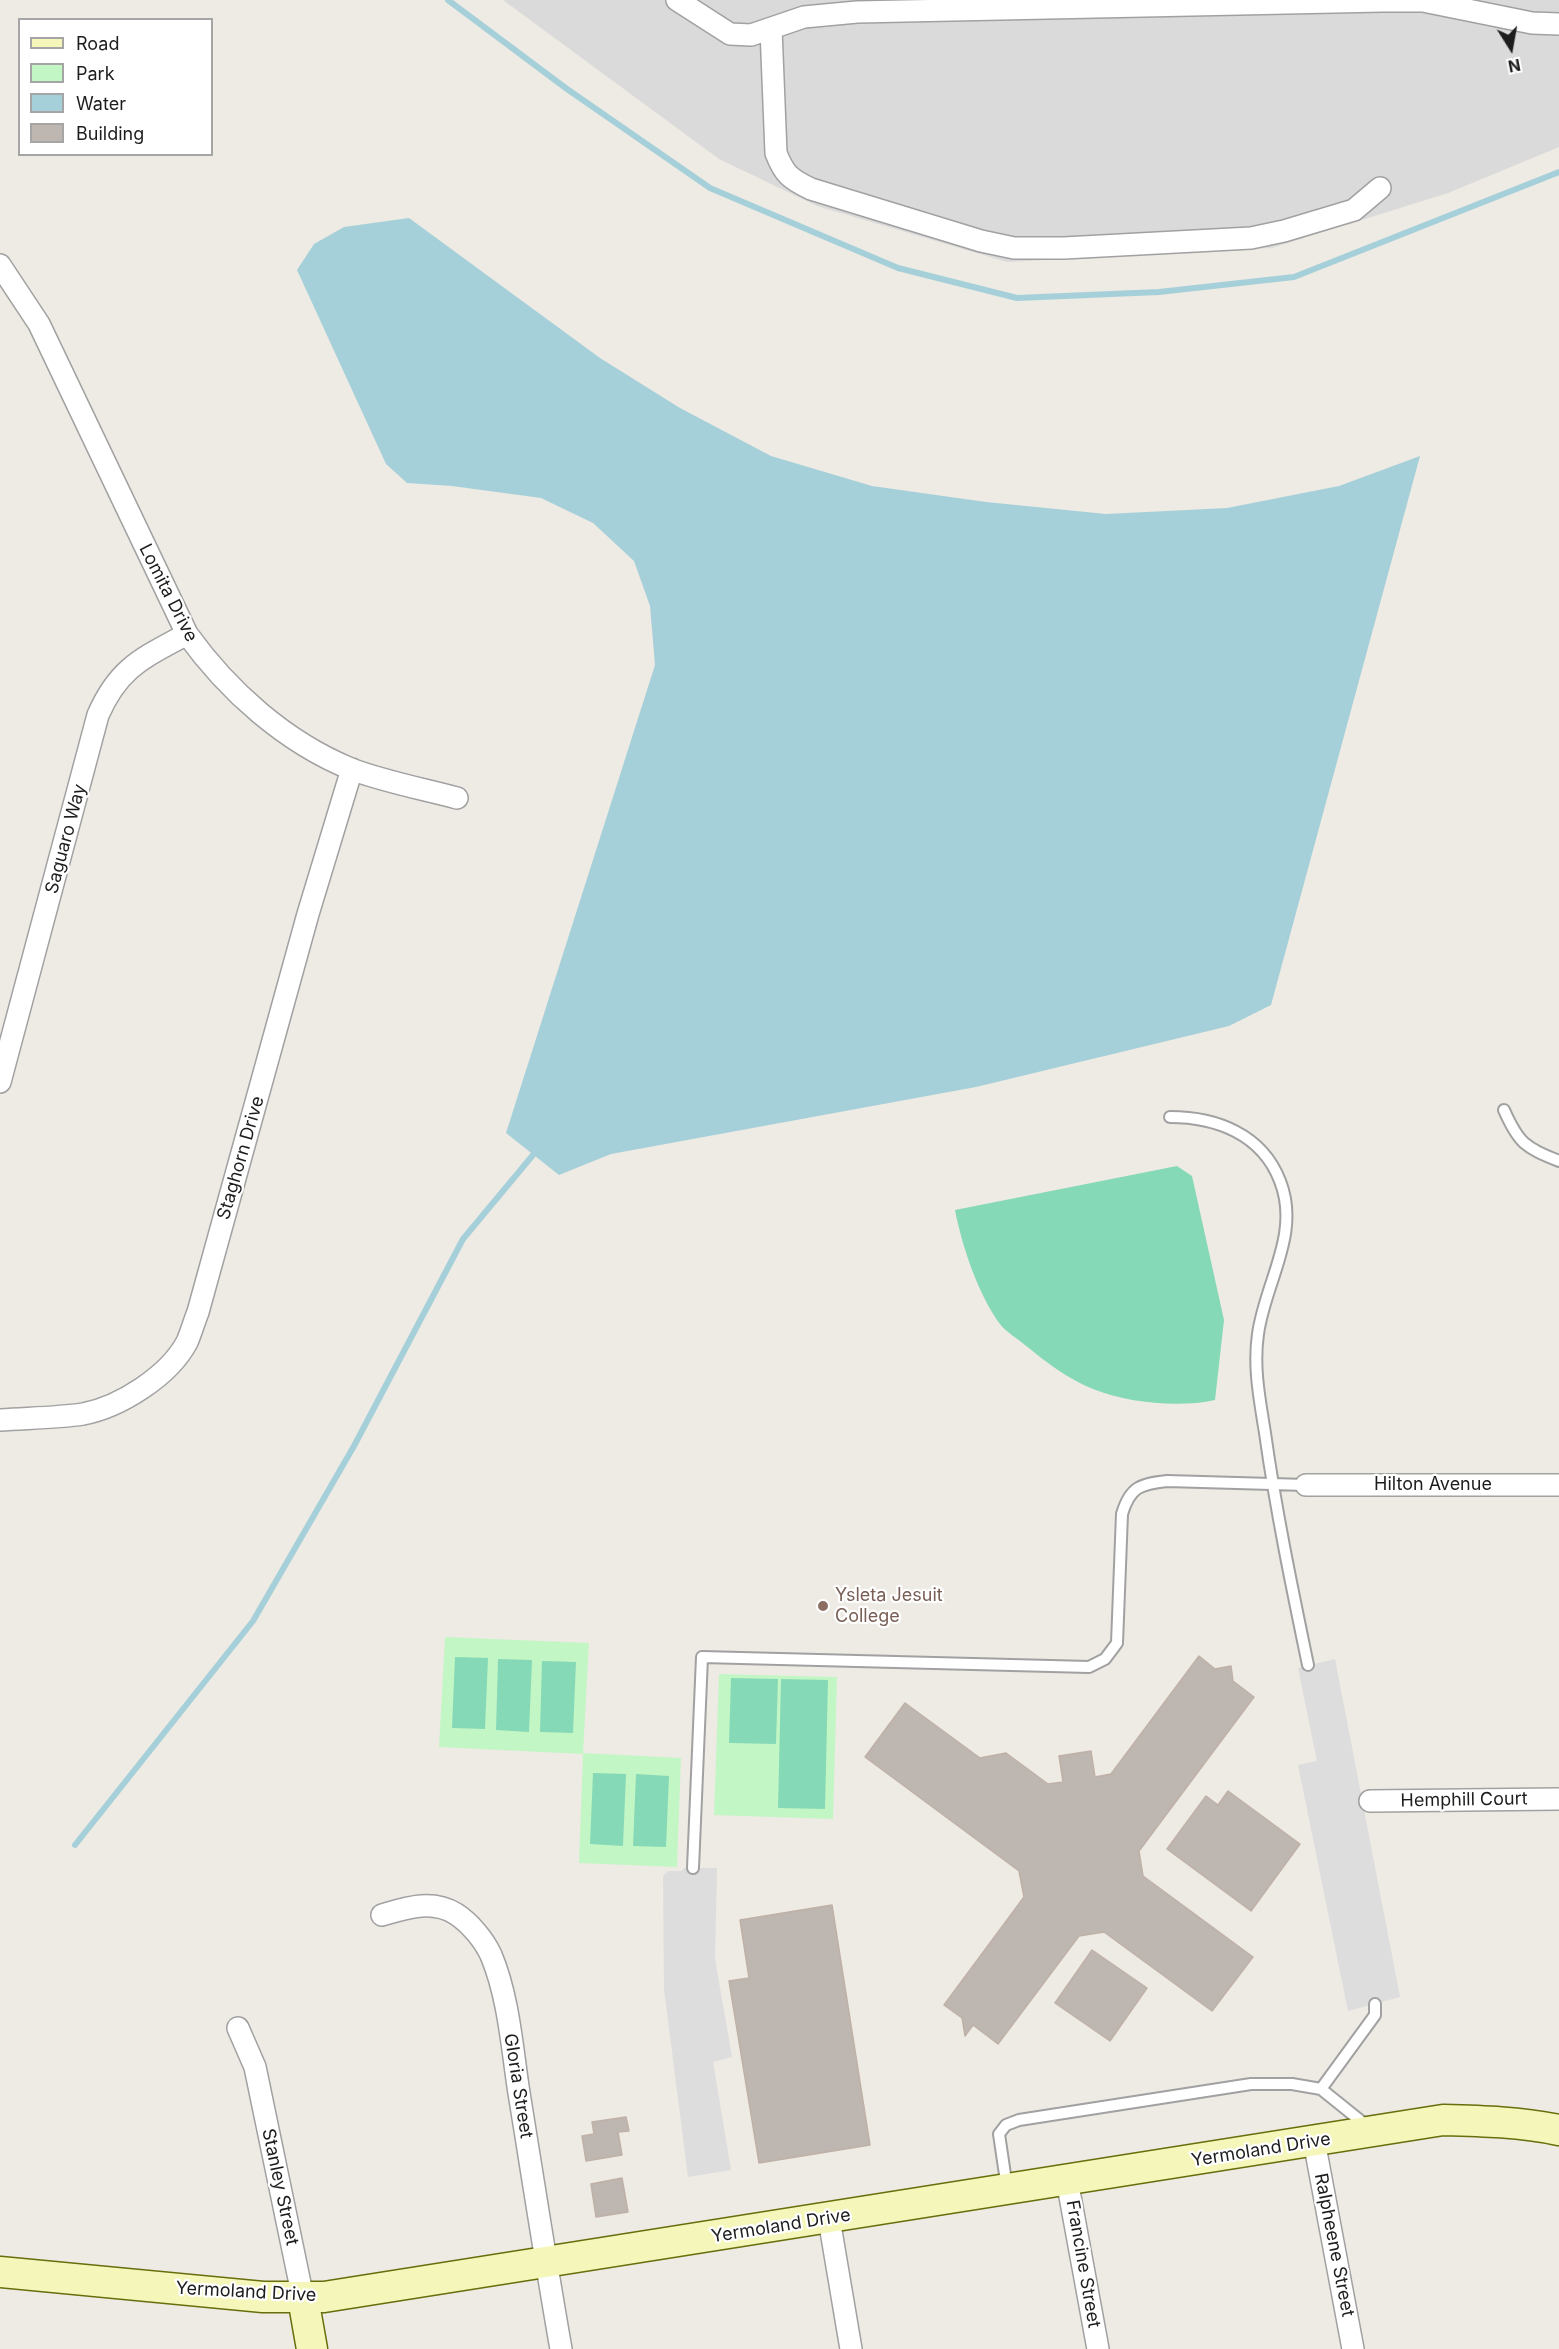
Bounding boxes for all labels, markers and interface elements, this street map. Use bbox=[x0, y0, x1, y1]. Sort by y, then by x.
legend bbox=[18, 18, 213, 156]
north arrow bbox=[1481, 18, 1541, 78]
text: Road bbox=[76, 33, 119, 54]
text: N bbox=[1507, 55, 1522, 77]
text: Park bbox=[76, 63, 115, 84]
text: Water bbox=[76, 93, 126, 114]
text: Building bbox=[76, 123, 144, 144]
street label: Lomita Drive bbox=[134, 540, 202, 646]
street label: Saguaro Way bbox=[41, 782, 91, 896]
street label: Staghorn Drive bbox=[213, 1094, 269, 1222]
street label: Hilton Avenue bbox=[1374, 1474, 1492, 1496]
place label: Ysleta Jesuit College bbox=[835, 1585, 943, 1628]
marker: Ysleta Jesuit College bbox=[816, 1599, 830, 1613]
street label: Hemphill Court bbox=[1400, 1788, 1528, 1812]
street label: Gloria Street bbox=[499, 2032, 537, 2140]
street label: Stanley Street bbox=[257, 2127, 303, 2247]
street label: Yermoland Drive bbox=[1190, 2128, 1332, 2172]
street label: Ralpheene Street bbox=[1310, 2171, 1358, 2319]
street label: Francine Street bbox=[1061, 2198, 1105, 2330]
street label: Yermoland Drive bbox=[710, 2204, 852, 2248]
street label: Yermoland Drive bbox=[175, 2278, 317, 2306]

